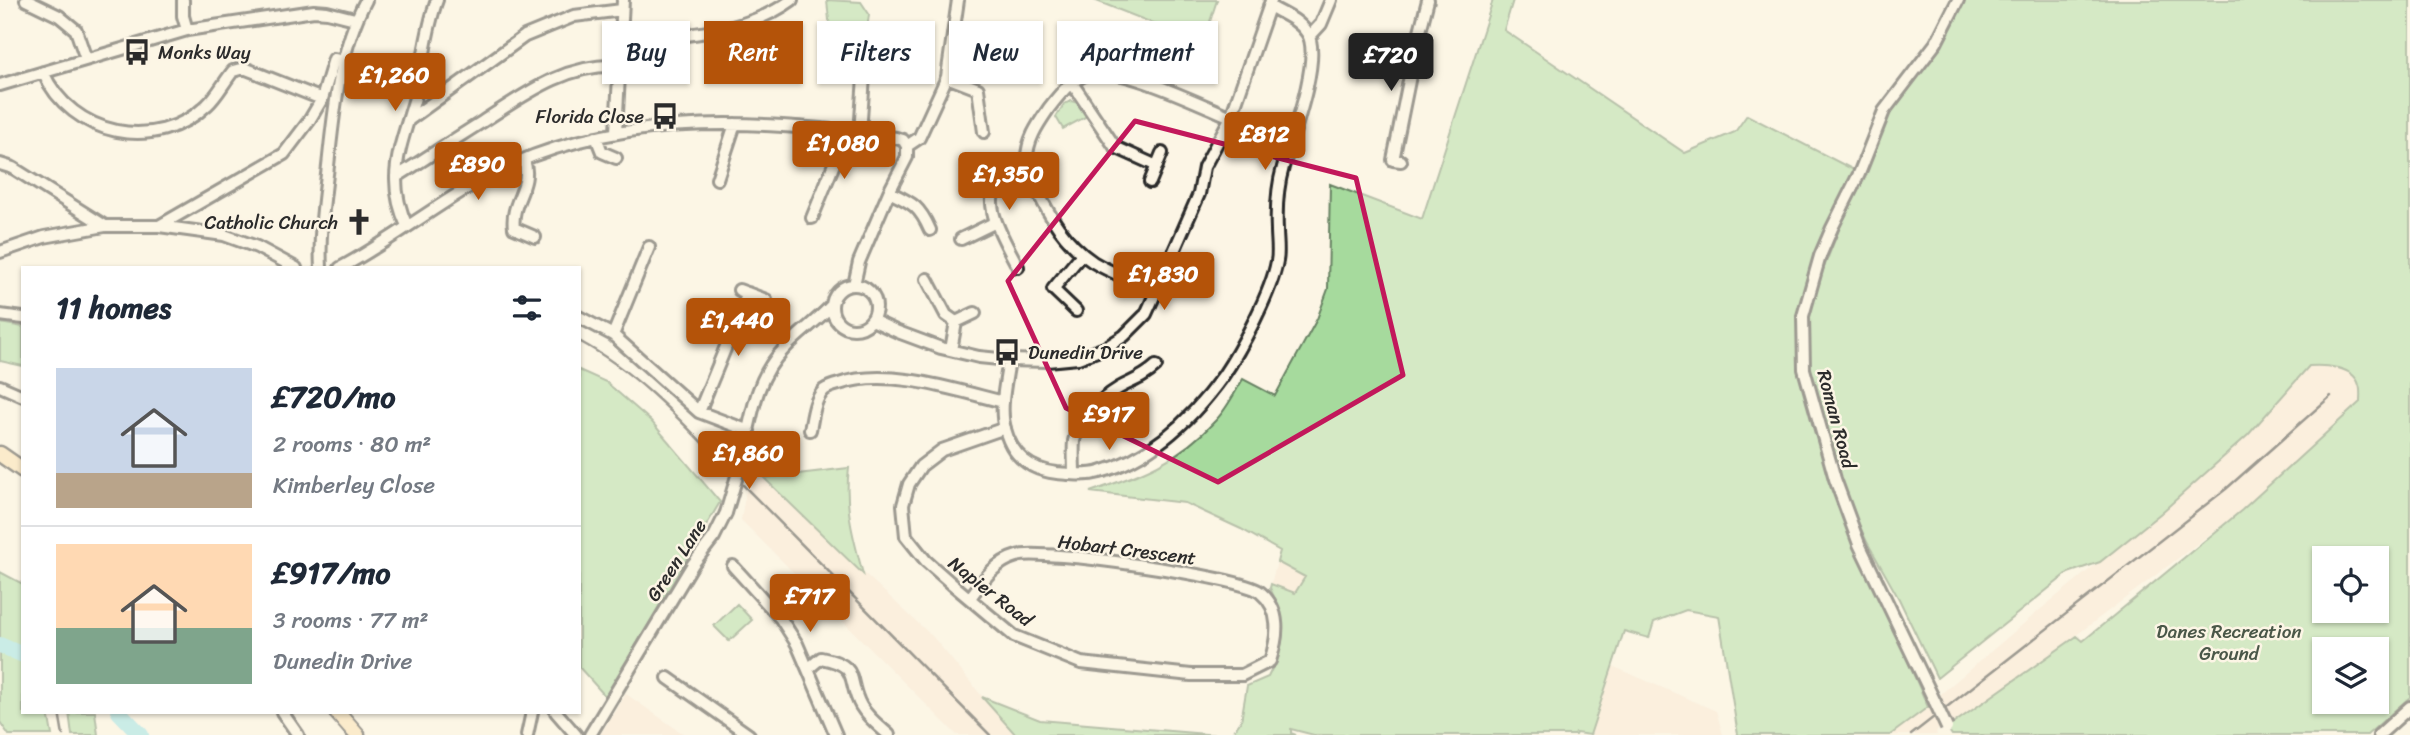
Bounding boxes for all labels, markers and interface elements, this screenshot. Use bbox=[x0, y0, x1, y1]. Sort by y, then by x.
chip: Buy bbox=[602, 21, 690, 84]
chip: Rent bbox=[704, 21, 803, 84]
chip: Filters bbox=[817, 21, 935, 84]
chip: New bbox=[949, 21, 1043, 84]
chip: Apartment bbox=[1057, 21, 1218, 84]
pin: £720 bbox=[1350, 34, 1432, 93]
text: £720 bbox=[1364, 35, 1418, 76]
place label: Monks Way bbox=[158, 36, 251, 69]
bus stop icon: Monks Way bbox=[122, 37, 152, 67]
pin: £1,260 bbox=[338, 54, 452, 113]
text: £1,260 bbox=[360, 55, 430, 96]
place label: Florida Close bbox=[536, 100, 644, 133]
bus stop icon: Florida Close bbox=[650, 101, 680, 131]
pin: £812 bbox=[1224, 113, 1306, 172]
text: £812 bbox=[1240, 114, 1290, 155]
pin: £1,080 bbox=[787, 122, 901, 181]
text: £1,080 bbox=[808, 123, 880, 164]
pin: £890 bbox=[437, 142, 519, 202]
text: £890 bbox=[451, 144, 505, 185]
pin: £1,350 bbox=[952, 152, 1066, 212]
text: £1,350 bbox=[974, 154, 1044, 195]
place label: Catholic Church bbox=[204, 206, 338, 239]
church icon: Catholic Church bbox=[344, 207, 374, 237]
pin: £1,830 bbox=[1107, 252, 1221, 312]
text: £1,830 bbox=[1129, 254, 1199, 295]
text: 11 homes bbox=[56, 281, 171, 335]
icon: filters bbox=[508, 289, 546, 327]
pin: £1,440 bbox=[681, 298, 795, 358]
text: £1,440 bbox=[702, 300, 774, 341]
place label: Dunedin Drive bbox=[1028, 336, 1143, 369]
bus stop icon: Dunedin Drive bbox=[992, 337, 1022, 367]
street label: Roman Road bbox=[1808, 366, 1866, 474]
text: £720/mo bbox=[273, 370, 395, 424]
pin: £917 bbox=[1068, 392, 1150, 452]
text: £917 bbox=[1084, 394, 1134, 435]
icon: home bbox=[112, 396, 196, 480]
text: 2 rooms · 80 m² bbox=[273, 424, 431, 465]
pin: £1,860 bbox=[692, 432, 806, 491]
text: £1,860 bbox=[714, 433, 784, 474]
text: Kimberley Close bbox=[273, 465, 435, 506]
street label: Green Lane bbox=[637, 512, 716, 608]
street label: Hobart Crescent bbox=[1056, 525, 1198, 574]
text: £917/mo bbox=[273, 546, 390, 600]
map controls bbox=[2312, 546, 2389, 714]
button: locate bbox=[2312, 546, 2389, 623]
street label: Napier Road bbox=[941, 547, 1042, 637]
icon: home bbox=[112, 572, 196, 656]
pin: £717 bbox=[769, 574, 851, 634]
text: £717 bbox=[786, 576, 834, 617]
text: 3 rooms · 77 m² bbox=[273, 600, 429, 641]
park label: Danes Recreation Ground bbox=[2156, 615, 2302, 670]
button: layers bbox=[2312, 637, 2389, 714]
text: Dunedin Drive bbox=[273, 641, 412, 682]

